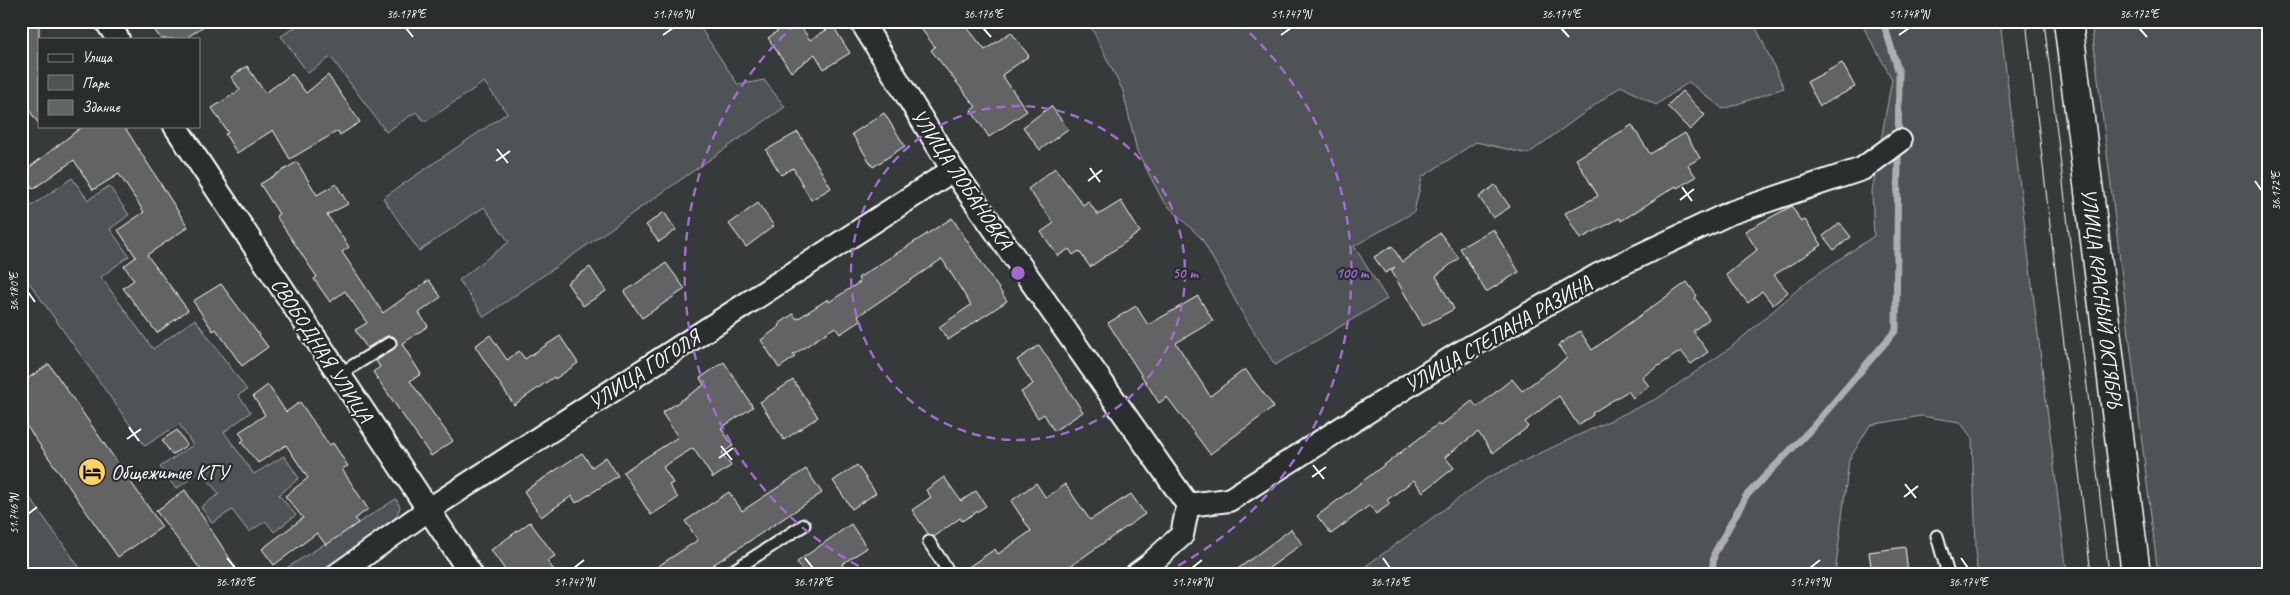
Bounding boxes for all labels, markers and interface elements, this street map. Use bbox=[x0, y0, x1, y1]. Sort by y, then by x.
text: 36.178°E bbox=[386, 6, 427, 22]
text: 51.746°N bbox=[653, 6, 695, 22]
text: 36.176°E bbox=[963, 6, 1004, 22]
text: 51.747°N bbox=[1271, 6, 1313, 22]
text: 36.174°E bbox=[1541, 6, 1582, 22]
text: 51.748°N bbox=[1889, 6, 1931, 22]
text: 36.172°E bbox=[2119, 6, 2160, 22]
legend bbox=[38, 38, 200, 128]
text: Улица bbox=[82, 48, 113, 67]
text: Парк bbox=[82, 74, 110, 93]
text: Здание bbox=[82, 98, 121, 117]
street label: УЛИЦА ЛОБАНОВКА bbox=[905, 104, 1019, 255]
text: 36.172°E bbox=[2268, 170, 2284, 211]
street label: УЛИЦА КРАСНЫЙ ОКТЯБРЬ bbox=[2076, 187, 2129, 411]
centre of rings bbox=[1009, 264, 1027, 282]
text: 50 m bbox=[1172, 264, 1199, 283]
text: 100 m bbox=[1336, 264, 1370, 283]
street label: УЛИЦА СТЕПАНА РАЗИНА bbox=[1400, 270, 1597, 398]
text: 36.180°E bbox=[6, 271, 22, 312]
street label: СВОБОДНАЯ УЛИЦА bbox=[266, 273, 379, 428]
street label: УЛИЦА ГОГОЛЯ bbox=[583, 323, 707, 416]
hotel icon: Общежитие КГУ bbox=[77, 457, 107, 487]
place label: Общежитие КГУ bbox=[111, 459, 231, 485]
text: 51.746°N bbox=[6, 492, 22, 534]
text: 36.180°E bbox=[215, 574, 256, 590]
text: 51.747°N bbox=[554, 574, 596, 590]
text: 36.178°E bbox=[793, 574, 834, 590]
text: 51.748°N bbox=[1172, 574, 1214, 590]
text: 36.176°E bbox=[1370, 574, 1411, 590]
text: 51.749°N bbox=[1790, 574, 1832, 590]
text: 36.174°E bbox=[1948, 574, 1989, 590]

